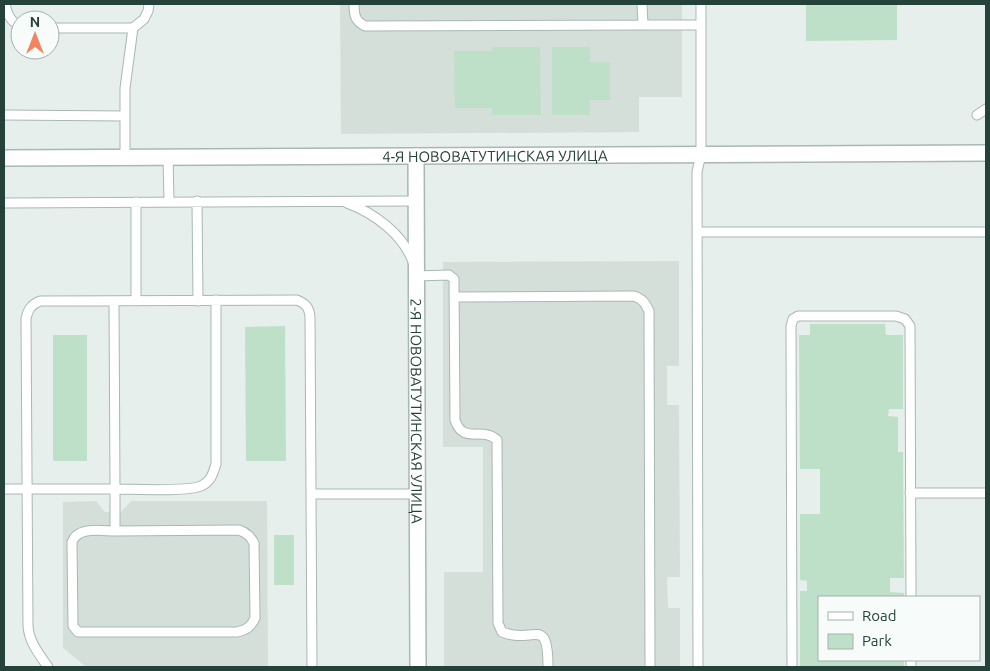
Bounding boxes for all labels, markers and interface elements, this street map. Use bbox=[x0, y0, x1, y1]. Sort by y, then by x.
north arrow bbox=[10, 10, 60, 60]
text: N bbox=[30, 14, 40, 30]
street label: 4-Я НОВОВАТУТИНСКАЯ УЛИЦА bbox=[382, 146, 608, 165]
street label: 2-Я НОВОВАТУТИНСКАЯ УЛИЦА bbox=[408, 298, 426, 524]
legend bbox=[818, 596, 980, 661]
text: Road bbox=[862, 607, 897, 624]
text: Park bbox=[862, 632, 892, 649]

